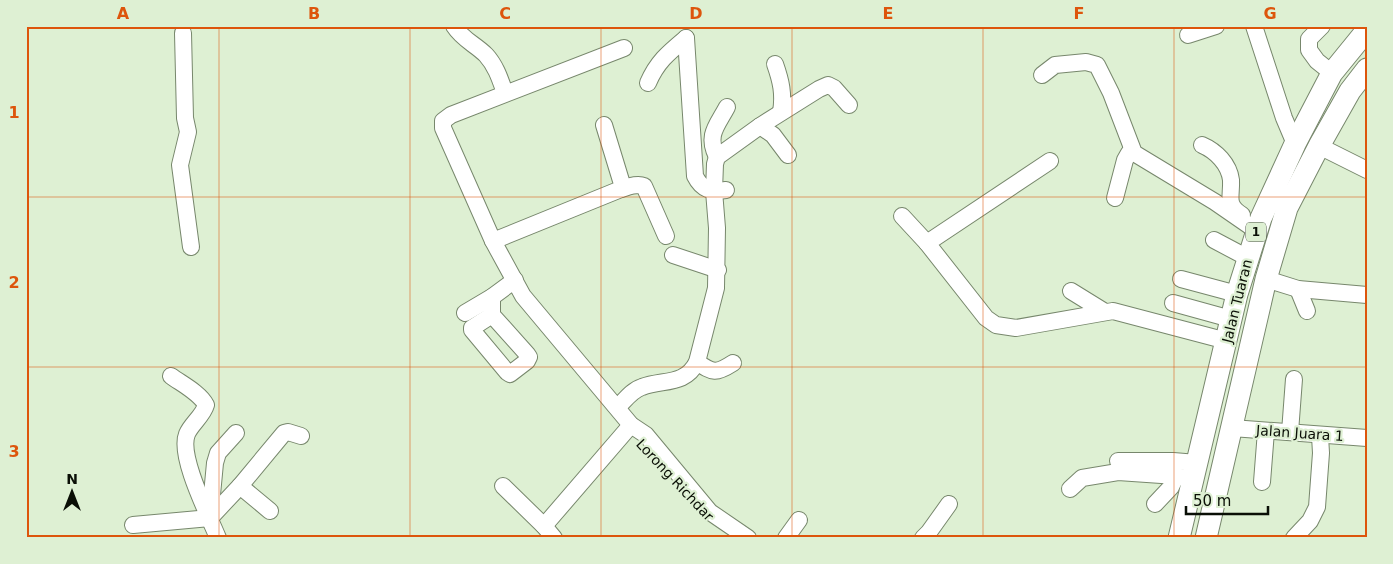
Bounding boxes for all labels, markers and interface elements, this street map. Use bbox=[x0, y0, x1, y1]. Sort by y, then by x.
text: A bbox=[117, 4, 130, 23]
text: B bbox=[308, 4, 320, 23]
text: C bbox=[499, 4, 511, 23]
text: D bbox=[689, 4, 703, 23]
text: E bbox=[883, 4, 893, 23]
text: F bbox=[1074, 4, 1084, 23]
text: G bbox=[1263, 4, 1277, 23]
text: 1 bbox=[8, 103, 20, 122]
road number: 1 bbox=[1246, 222, 1266, 242]
street label: Jalan Tuaran bbox=[1219, 258, 1255, 345]
text: 2 bbox=[8, 273, 20, 292]
street label: Jalan Juara 1 bbox=[1255, 422, 1344, 444]
street label: Lorong Richdar bbox=[633, 436, 717, 524]
text: 3 bbox=[8, 442, 20, 461]
north arrow bbox=[48, 466, 98, 516]
text: N bbox=[66, 471, 78, 487]
scale bar bbox=[1186, 484, 1268, 516]
text: 50 m bbox=[1193, 492, 1231, 510]

